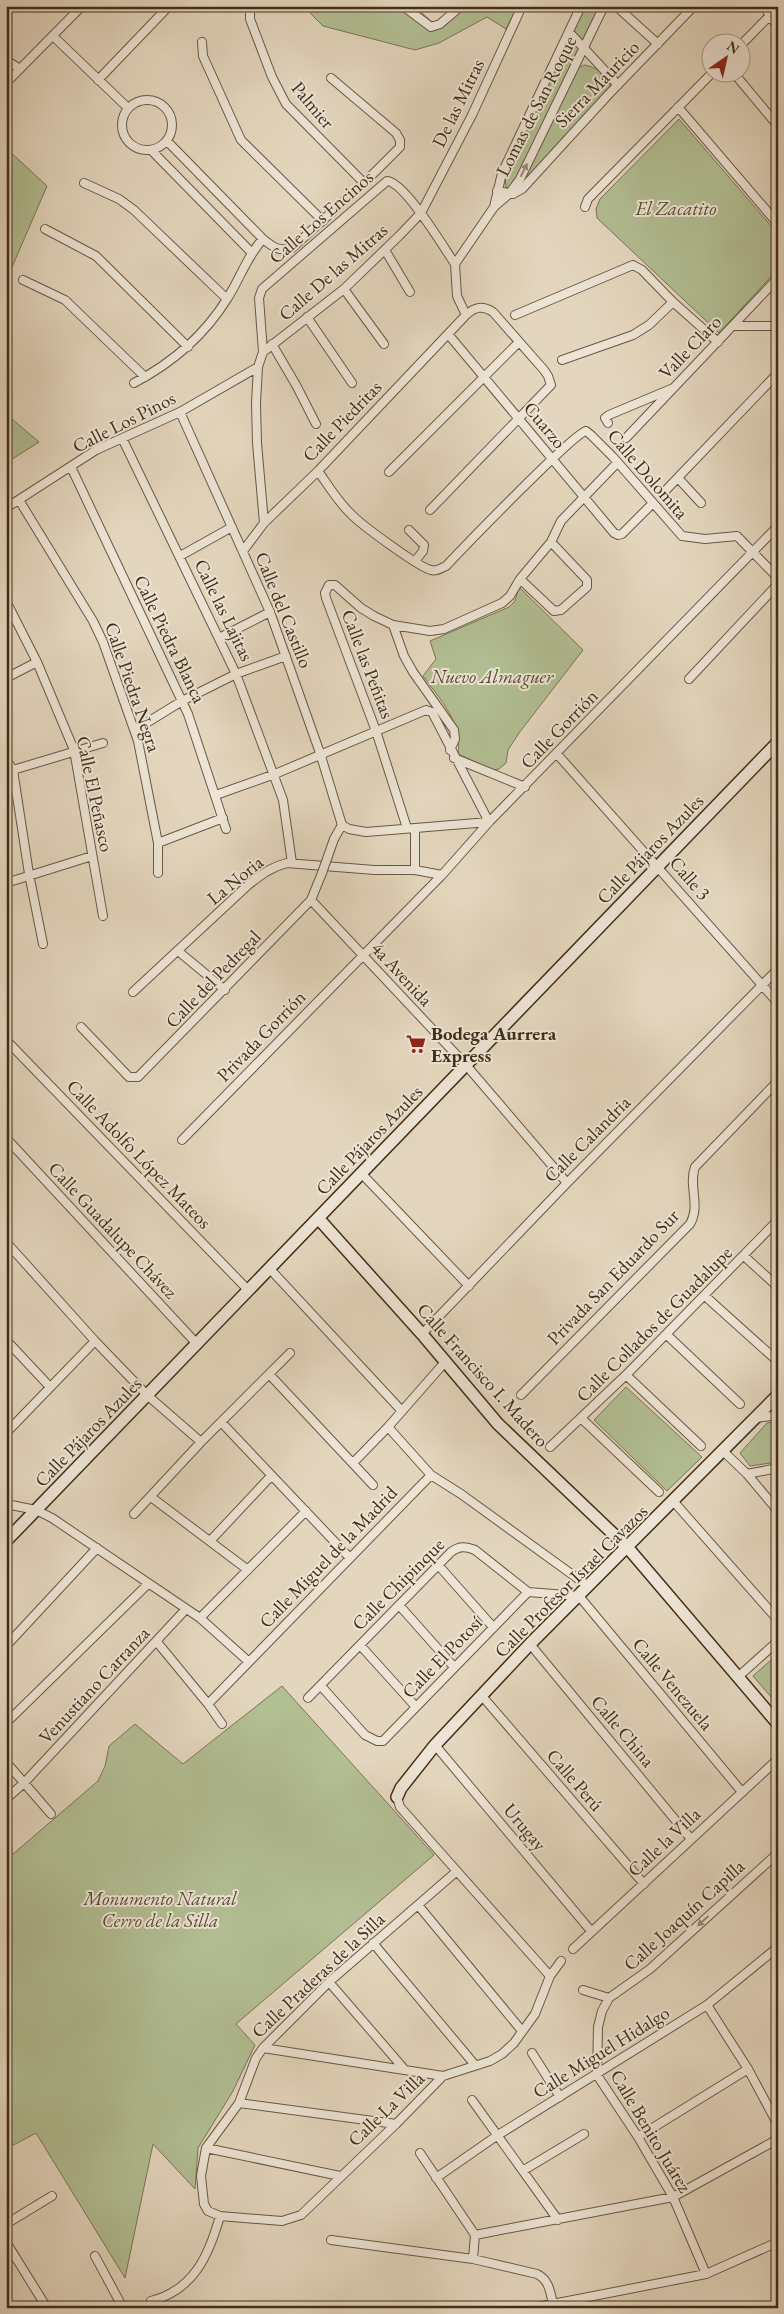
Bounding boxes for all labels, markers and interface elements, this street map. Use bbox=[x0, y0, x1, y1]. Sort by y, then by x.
street label: Lomas de San Roque bbox=[490, 32, 582, 180]
north arrow bbox=[702, 32, 752, 82]
street label: Sierra Mauricio bbox=[549, 35, 645, 133]
text: N bbox=[724, 37, 744, 58]
street label: De las Mitras bbox=[426, 55, 490, 151]
street label: Palmier bbox=[286, 76, 341, 135]
one-way arrow bbox=[521, 163, 529, 177]
street label: Calle Los Encinos bbox=[264, 165, 378, 269]
park label: El Zacatito bbox=[635, 196, 716, 221]
street label: Calle De las Mitras bbox=[273, 218, 393, 326]
street label: Valle Claro bbox=[653, 309, 727, 385]
street label: Calle Piedritas bbox=[297, 375, 387, 467]
street label: Calle Los Pinos bbox=[68, 385, 180, 459]
street label: Cuarzo bbox=[518, 396, 572, 454]
street label: Calle Dolomita bbox=[602, 424, 694, 525]
street label: Calle del Castillo bbox=[249, 548, 319, 672]
street label: Calle las Lajitas bbox=[189, 555, 259, 665]
street label: Calle Piedra Blanca bbox=[128, 571, 212, 708]
street label: Calle las Peñitas bbox=[336, 606, 400, 722]
street label: Calle Piedra Negra bbox=[99, 619, 167, 756]
park label: Nuevo Almaguer bbox=[430, 664, 554, 689]
street label: Calle Gorrión bbox=[515, 684, 603, 774]
street label: Calle El Peñasco bbox=[71, 734, 119, 854]
street label: Calle Pájaros Azules bbox=[591, 789, 709, 909]
street label: La Noria bbox=[202, 849, 269, 910]
street label: Calle 3 bbox=[664, 851, 716, 905]
street label: Calle del Pedregal bbox=[160, 924, 267, 1033]
street label: 4a Avenida bbox=[366, 936, 439, 1012]
street label: Privada Gorrión bbox=[211, 985, 311, 1087]
place label: Bodega Aurrera Express bbox=[431, 1021, 557, 1068]
supermarket icon: Bodega Aurrera Express bbox=[405, 1033, 427, 1055]
street label: Calle Adolfo López Mateos bbox=[61, 1074, 217, 1234]
street label: Calle Pájaros Azules bbox=[310, 1080, 428, 1200]
street label: Calle Calandria bbox=[538, 1090, 636, 1188]
street label: Calle Guadalupe Chávez bbox=[43, 1156, 184, 1304]
street label: Privada San Eduardo Sur bbox=[541, 1203, 685, 1350]
street label: Calle Collados de Guadalupe bbox=[571, 1241, 737, 1407]
street label: Calle Francisco I. Madero bbox=[412, 1298, 554, 1452]
street label: Calle Pájaros Azules bbox=[29, 1372, 147, 1492]
street label: Calle Miguel de la Madrid bbox=[254, 1480, 403, 1633]
street label: Calle Profesor Israel Cavazos bbox=[489, 1499, 653, 1663]
street label: Calle Chipinque bbox=[346, 1532, 450, 1636]
street label: Calle El Potosí bbox=[396, 1610, 488, 1704]
street label: Venustiano Carranza bbox=[33, 1621, 155, 1749]
street label: Calle Venezuela bbox=[627, 1632, 719, 1736]
street label: Calle China bbox=[585, 1690, 661, 1773]
street label: Calle Perú bbox=[541, 1744, 609, 1816]
street label: Urugay bbox=[498, 1798, 552, 1856]
street label: Calle la Villa bbox=[622, 1802, 706, 1882]
street label: Calle Joaquín Capilla bbox=[618, 1854, 750, 1976]
park label: Monumento Natural Cerro de la Silla bbox=[82, 1886, 237, 1933]
street label: Calle Praderas de la Silla bbox=[246, 1906, 390, 2043]
one-way arrow bbox=[697, 1915, 709, 1927]
street label: Calle Miguel Hidalgo bbox=[528, 2000, 674, 2104]
street label: Calle Benito Juárez bbox=[605, 2065, 698, 2198]
street label: Calle La Villa bbox=[342, 2066, 430, 2152]

